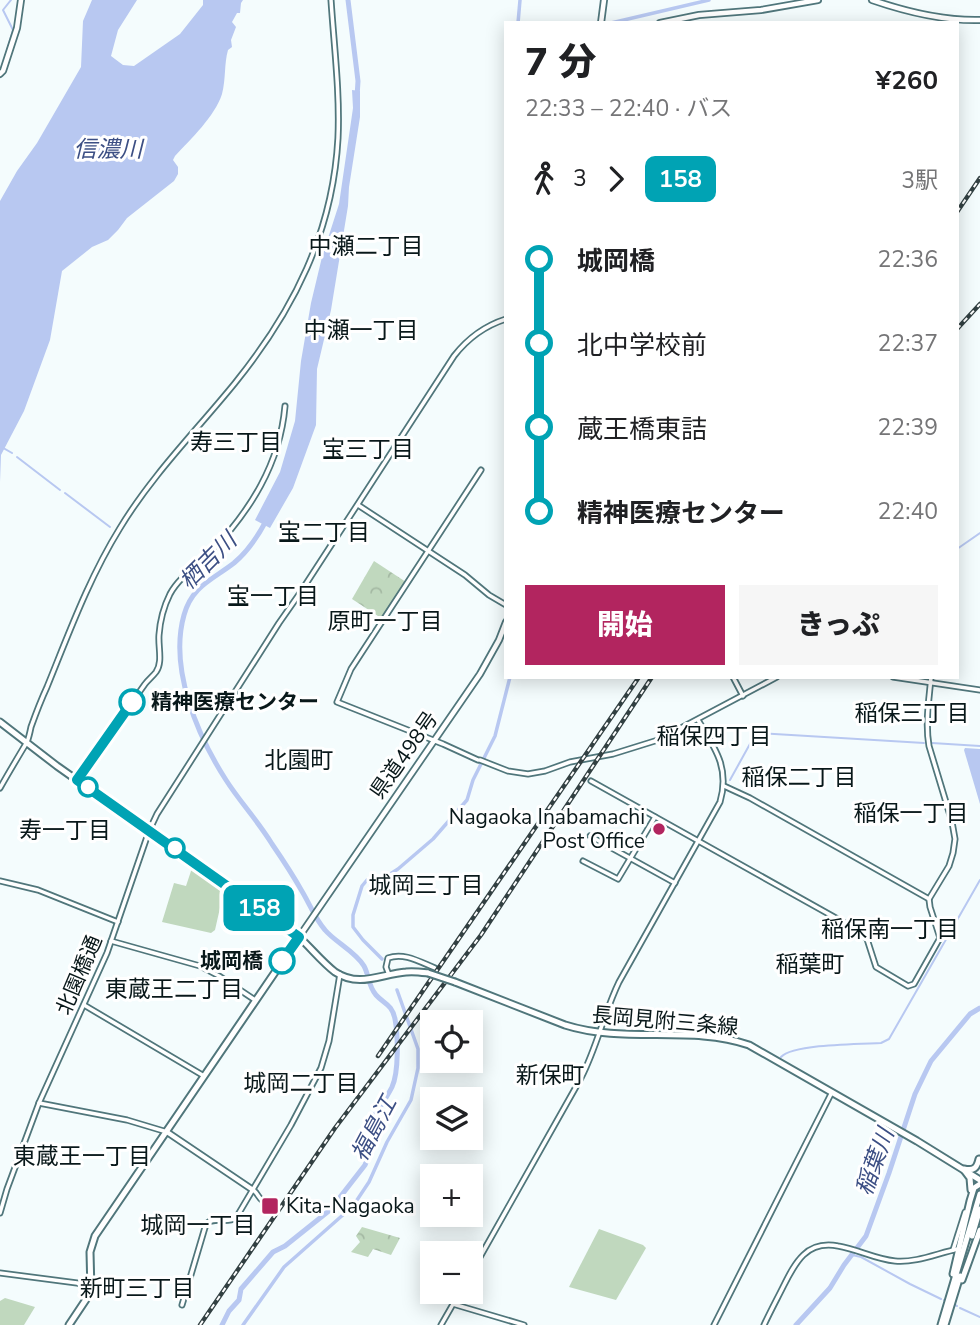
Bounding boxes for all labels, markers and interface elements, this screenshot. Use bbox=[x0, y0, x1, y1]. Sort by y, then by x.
text: 7 分 bbox=[525, 37, 596, 88]
text: ¥260 bbox=[876, 63, 938, 98]
text: 22:33 – 22:40 · バス bbox=[525, 93, 732, 124]
water label: 信濃川 bbox=[74, 134, 146, 165]
icon: walk bbox=[525, 160, 563, 198]
icon: forward bbox=[597, 160, 635, 198]
text: 3 bbox=[573, 163, 587, 194]
text: 158 bbox=[659, 163, 702, 195]
text: 3駅 bbox=[901, 165, 938, 196]
district label: 中瀬二丁目 bbox=[309, 231, 424, 262]
text: 城岡橋 bbox=[577, 244, 655, 279]
text: 22:36 bbox=[878, 244, 938, 275]
district label: 中瀬一丁目 bbox=[304, 315, 419, 346]
text: 北中学校前 bbox=[577, 328, 707, 363]
text: 22:37 bbox=[878, 328, 938, 359]
text: 蔵王橋東詰 bbox=[577, 412, 707, 447]
text: 22:39 bbox=[878, 412, 938, 443]
district label: 寿三丁目 bbox=[190, 427, 282, 458]
district label: 宝三丁目 bbox=[322, 434, 414, 465]
text: 精神医療センター bbox=[577, 496, 785, 531]
text: 22:40 bbox=[878, 496, 938, 527]
district label: 宝二丁目 bbox=[278, 517, 370, 548]
water label: 栖吉川 bbox=[173, 524, 245, 596]
district label: 宝一丁目 bbox=[227, 581, 319, 612]
button: 開始 bbox=[525, 585, 725, 665]
button: きっぷ bbox=[739, 585, 938, 665]
district label: 原町一丁目 bbox=[328, 606, 443, 637]
place label: 精神医療センター bbox=[151, 688, 319, 716]
marker: 精神医療センター bbox=[119, 689, 145, 715]
district label: 稲保三丁目 bbox=[855, 698, 970, 729]
street label: 県道498号 bbox=[364, 706, 444, 804]
district label: 稲保四丁目 bbox=[657, 721, 772, 752]
district label: 北園町 bbox=[265, 745, 334, 776]
district label: 稲保二丁目 bbox=[742, 762, 857, 793]
unlabelled marker bbox=[78, 777, 98, 797]
district label: 稲保一丁目 bbox=[854, 798, 969, 829]
place label: Nagaoka Inabamachi Post Office bbox=[449, 803, 645, 855]
district label: 寿一丁目 bbox=[19, 815, 111, 846]
marker: Nagaoka Inabamachi Post Office bbox=[651, 821, 667, 837]
unlabelled marker bbox=[165, 838, 185, 858]
district label: 城岡三丁目 bbox=[369, 870, 484, 901]
line badge: 158 bbox=[219, 885, 299, 931]
text: 158 bbox=[237, 892, 281, 924]
district label: 稲保南一丁目 bbox=[821, 914, 959, 945]
street label: 北園橋通 bbox=[50, 931, 108, 1019]
place label: 城岡橋 bbox=[200, 947, 263, 975]
marker: 城岡橋 bbox=[269, 948, 295, 974]
district label: 稲葉町 bbox=[776, 949, 845, 980]
district label: 東蔵王二丁目 bbox=[105, 974, 243, 1005]
street label: 長岡見附三条線 bbox=[591, 1001, 739, 1041]
map controls bbox=[420, 1010, 483, 1304]
button: locate bbox=[420, 1010, 483, 1073]
district label: 新保町 bbox=[516, 1060, 585, 1091]
district label: 城岡二丁目 bbox=[244, 1068, 359, 1099]
button: layers bbox=[420, 1087, 483, 1150]
water label: 福島江 bbox=[344, 1089, 405, 1167]
water label: 稲葉川 bbox=[849, 1121, 902, 1200]
district label: 東蔵王一丁目 bbox=[13, 1141, 151, 1172]
button: + bbox=[420, 1164, 483, 1227]
place label: Kita-Nagaoka bbox=[286, 1192, 415, 1220]
marker: Kita-Nagaoka bbox=[260, 1196, 280, 1216]
district label: 城岡一丁目 bbox=[141, 1210, 256, 1241]
button: − bbox=[420, 1241, 483, 1304]
district label: 新町三丁目 bbox=[80, 1273, 195, 1304]

